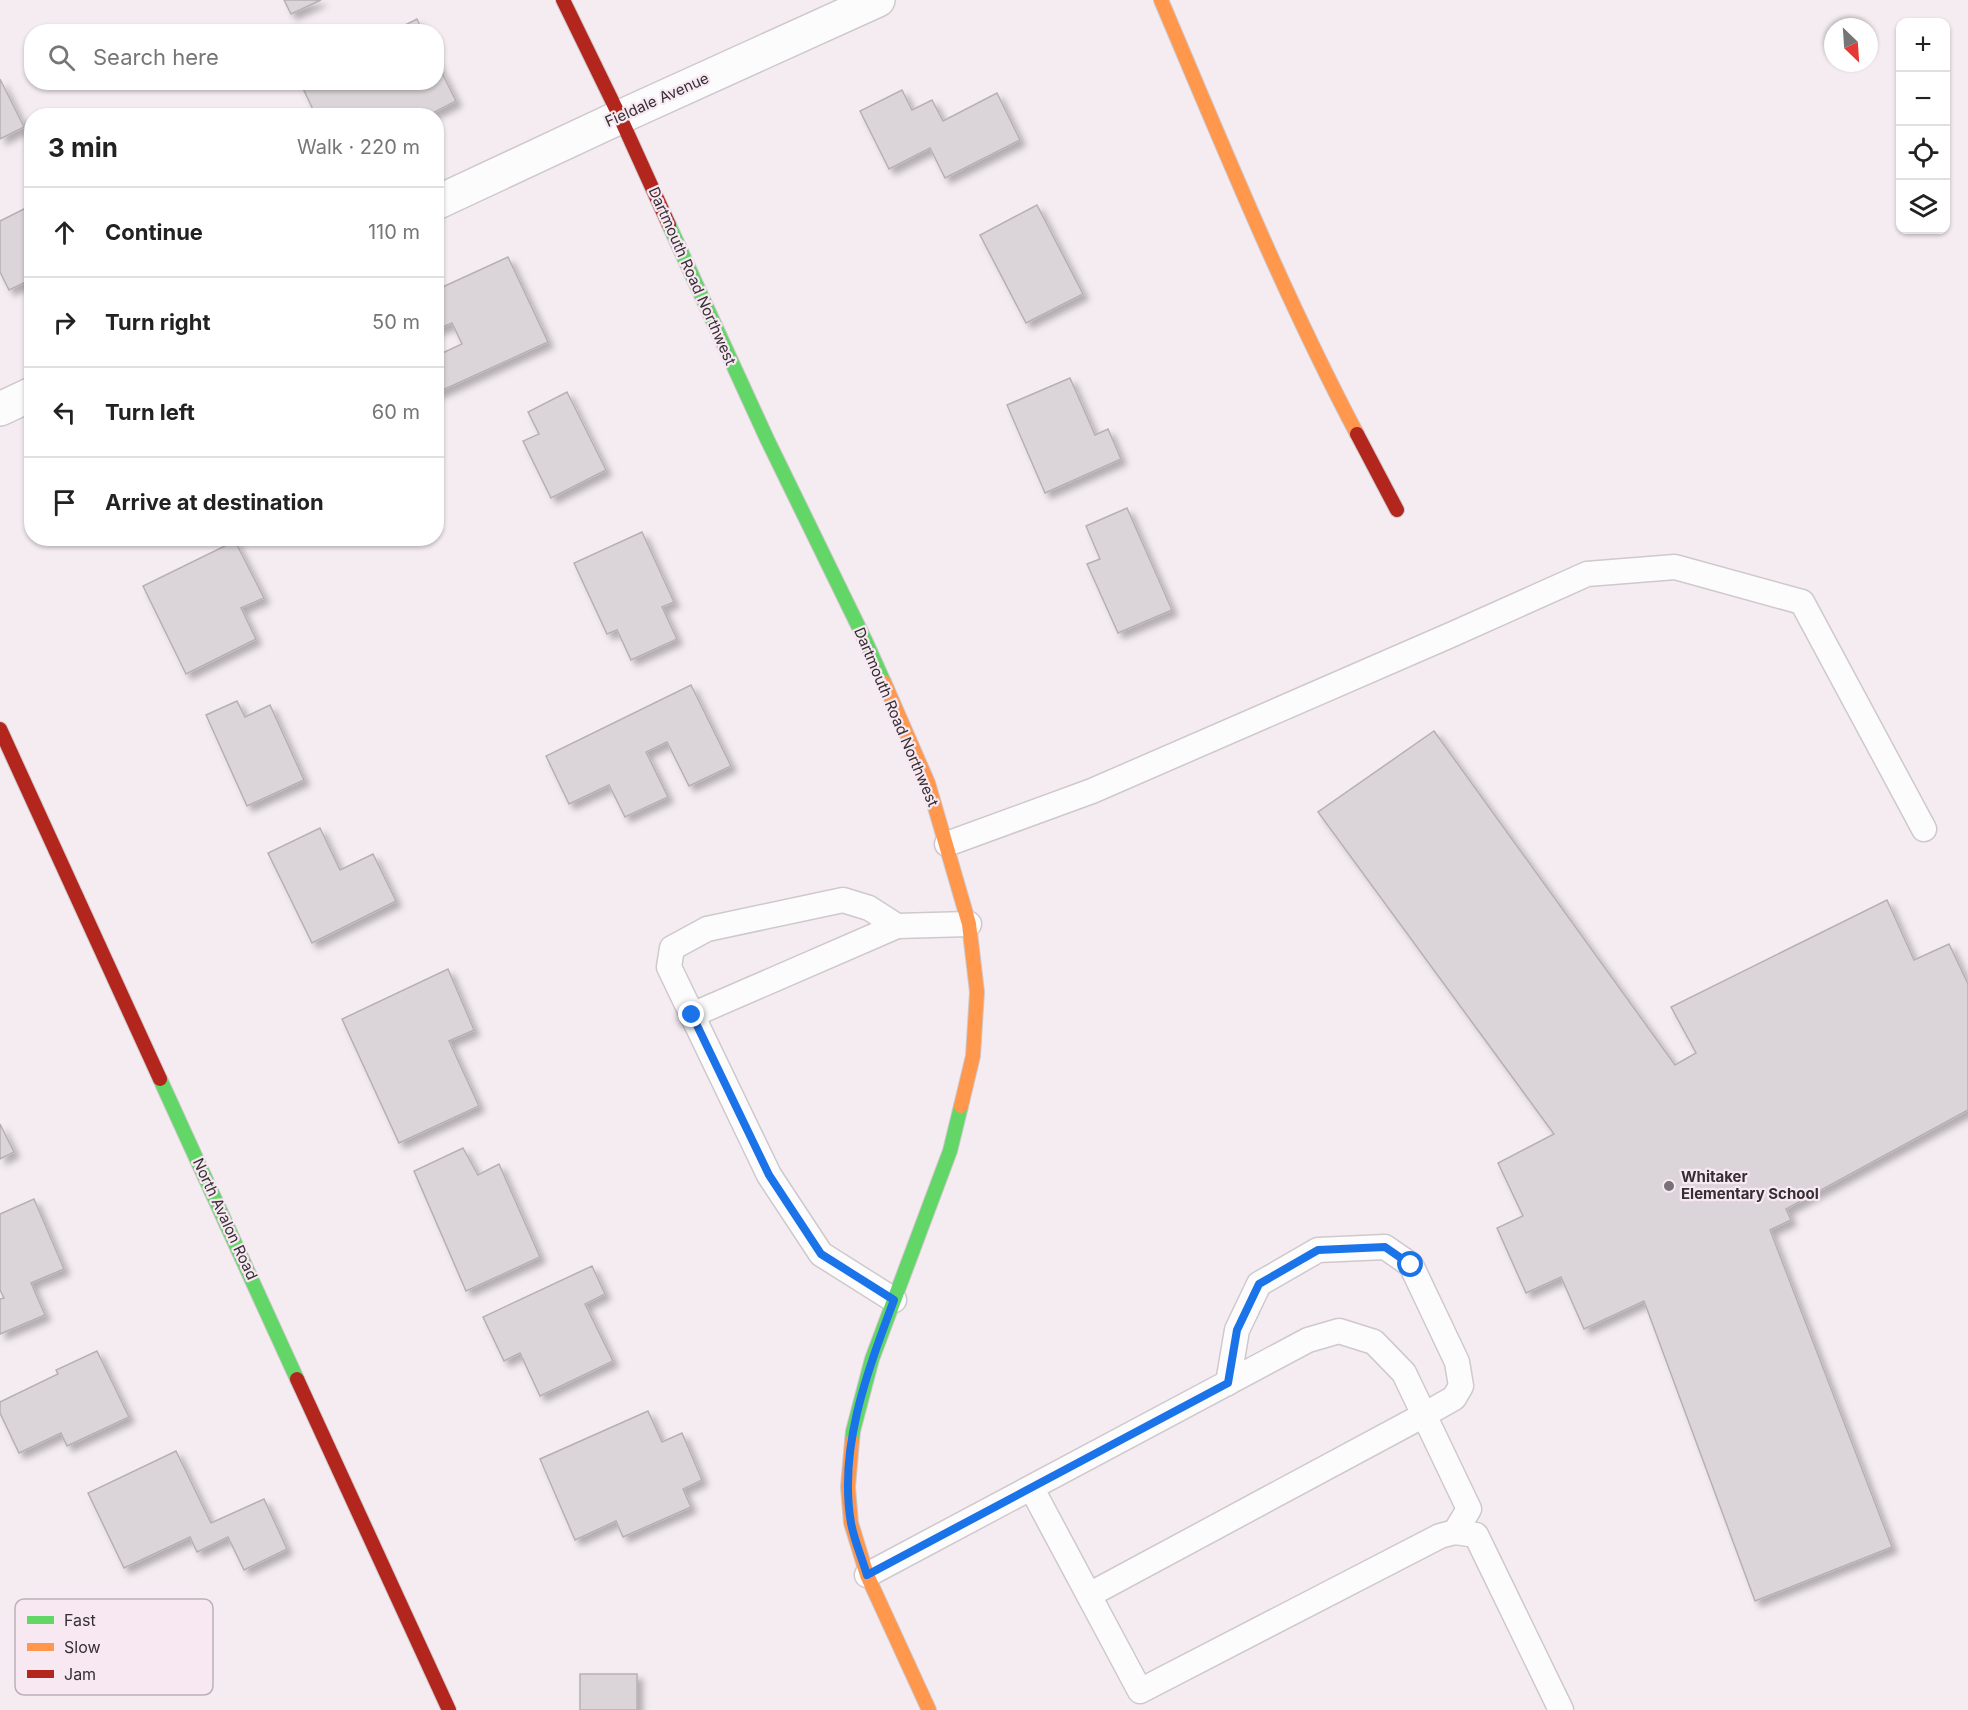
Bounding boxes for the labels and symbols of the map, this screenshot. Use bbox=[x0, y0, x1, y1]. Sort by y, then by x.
north arrow bbox=[1824, 18, 1878, 72]
street label: Fieldale Avenue bbox=[602, 68, 712, 131]
street label: Dartmouth Road Northwest bbox=[645, 184, 740, 368]
street label: Dartmouth Road Northwest bbox=[850, 624, 943, 809]
route end bbox=[678, 1001, 704, 1027]
street label: North Avalon Road bbox=[189, 1155, 262, 1283]
place label: Whitaker Elementary School bbox=[1681, 1167, 1819, 1203]
marker: Whitaker Elementary School bbox=[1662, 1179, 1676, 1193]
route start bbox=[1397, 1251, 1423, 1277]
legend bbox=[15, 1599, 213, 1695]
text: Fast bbox=[64, 1610, 96, 1630]
text: Slow bbox=[64, 1637, 101, 1657]
text: Jam bbox=[64, 1664, 96, 1684]

